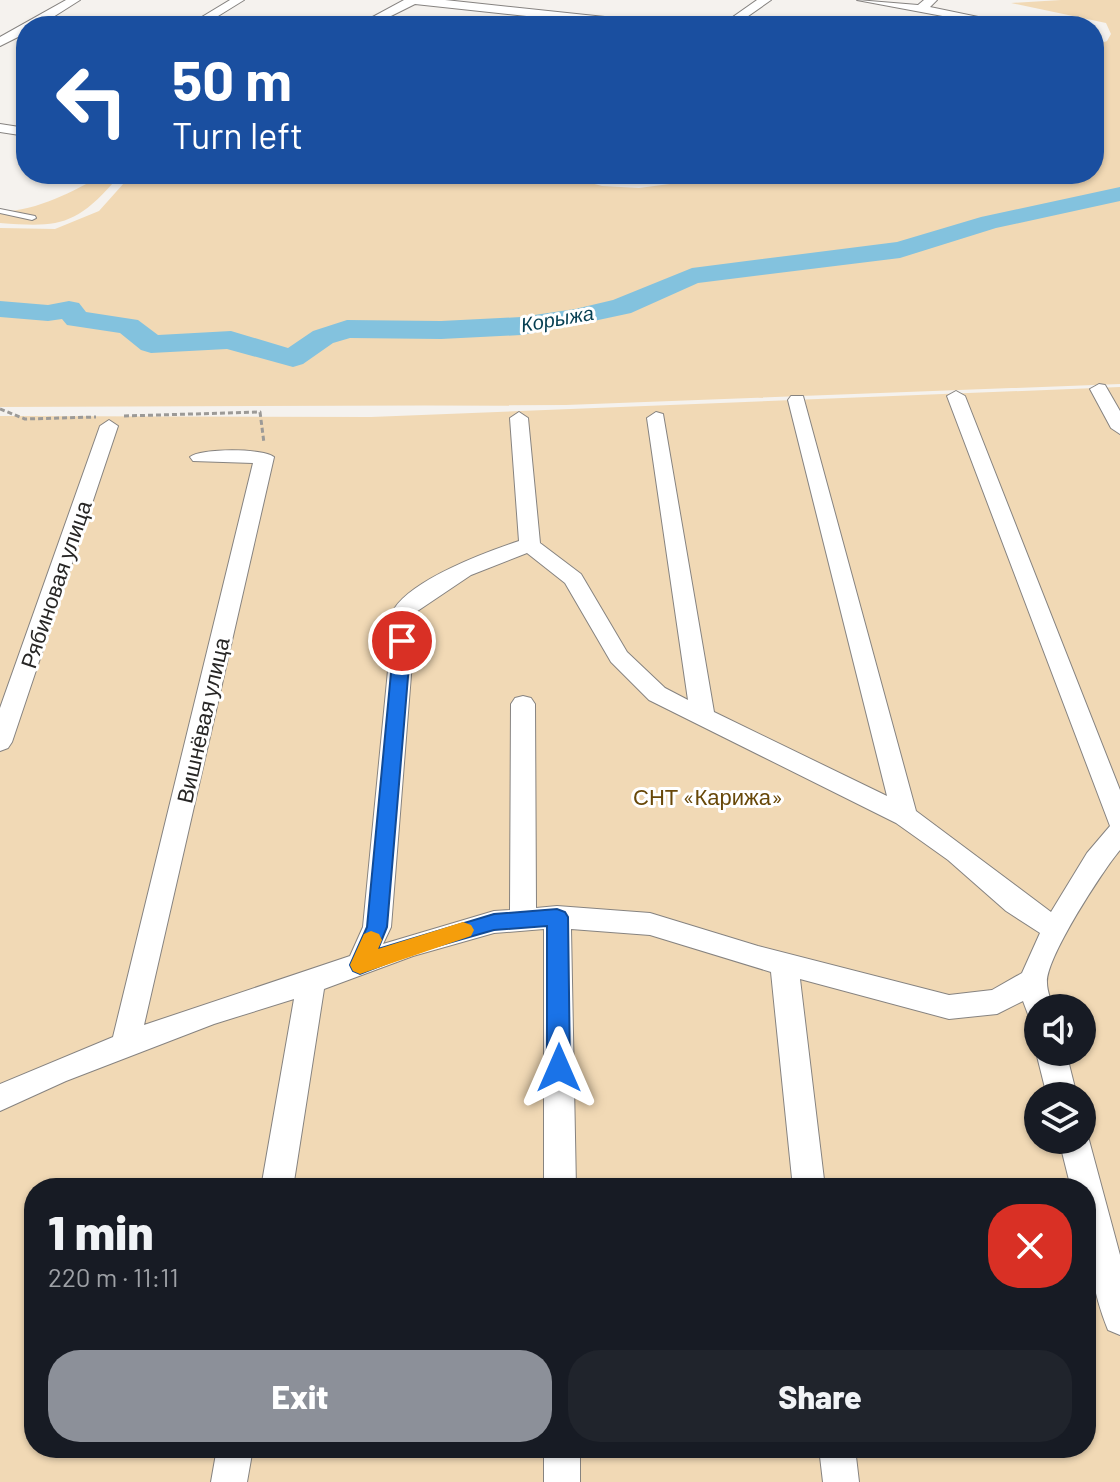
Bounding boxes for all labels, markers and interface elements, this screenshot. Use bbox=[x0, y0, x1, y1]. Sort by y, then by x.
text: 50 m bbox=[172, 45, 292, 112]
icon: left bbox=[40, 48, 144, 152]
text: Turn left bbox=[172, 113, 303, 156]
water label: Корыжа bbox=[519, 300, 595, 336]
street label: Рябиновая улица bbox=[14, 496, 97, 672]
pin bbox=[368, 607, 436, 675]
icon: arrive bbox=[380, 619, 424, 663]
street label: Вишнёвая улица bbox=[170, 634, 235, 806]
park label: СНТ «Карижа» bbox=[633, 783, 783, 810]
map controls bbox=[1024, 994, 1096, 1154]
button: sound bbox=[1024, 994, 1096, 1066]
position arrow bbox=[517, 1026, 601, 1110]
button: layers bbox=[1024, 1082, 1096, 1154]
text: 1 min bbox=[48, 1202, 154, 1260]
button: close bbox=[988, 1204, 1072, 1288]
text: 220 m · 11:11 bbox=[48, 1261, 179, 1292]
button: Exit bbox=[48, 1350, 552, 1442]
button: Share bbox=[568, 1350, 1072, 1442]

